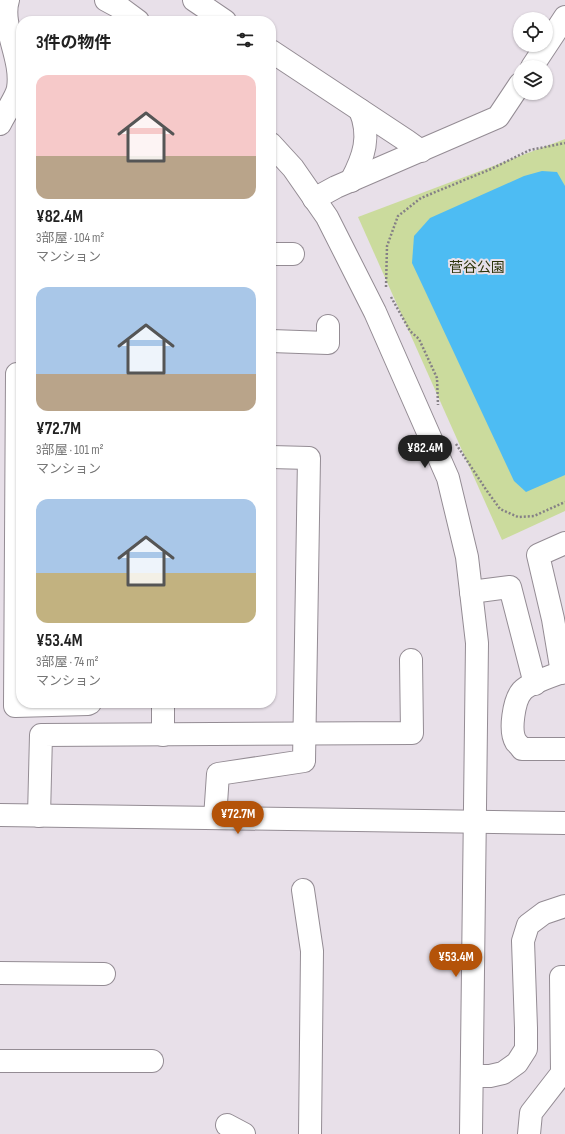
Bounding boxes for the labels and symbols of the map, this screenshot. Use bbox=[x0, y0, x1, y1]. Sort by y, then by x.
park label: 菅谷公園 bbox=[449, 259, 505, 276]
pin: ¥82.4M bbox=[392, 435, 458, 469]
pin: ¥72.7M bbox=[205, 801, 271, 835]
pin: ¥53.4M bbox=[423, 944, 489, 978]

